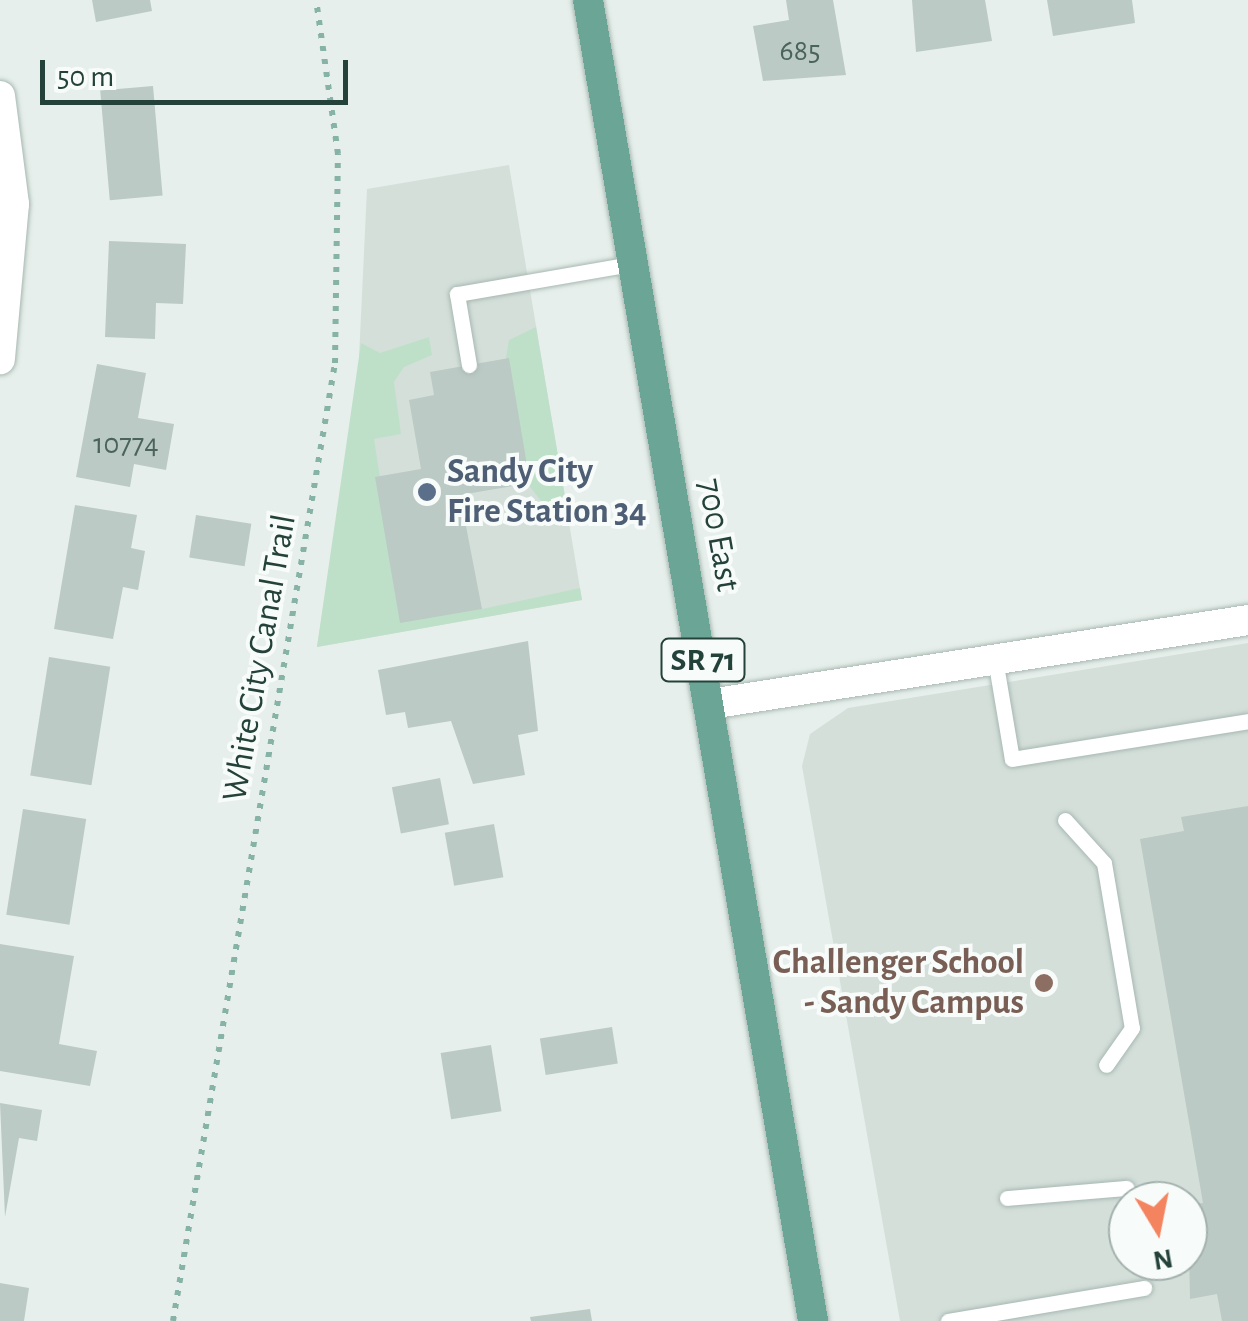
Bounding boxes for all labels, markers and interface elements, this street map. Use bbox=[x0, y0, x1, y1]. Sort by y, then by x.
house number: 685 bbox=[780, 33, 820, 69]
scale bar bbox=[45, 40, 352, 102]
text: 50 m bbox=[57, 62, 114, 92]
house number: 10774 bbox=[93, 426, 159, 462]
place label: Sandy City Fire Station 34 bbox=[447, 451, 647, 533]
street label: 700 East bbox=[687, 475, 749, 595]
marker: Sandy City Fire Station 34 bbox=[416, 481, 438, 503]
street label: White City Canal Trail bbox=[214, 511, 306, 805]
road number: SR 71 bbox=[660, 633, 746, 687]
place label: Challenger School - Sandy Campus bbox=[773, 942, 1024, 1024]
marker: Challenger School - Sandy Campus bbox=[1033, 972, 1055, 994]
north arrow bbox=[1108, 1181, 1208, 1281]
text: N bbox=[1151, 1243, 1175, 1274]

